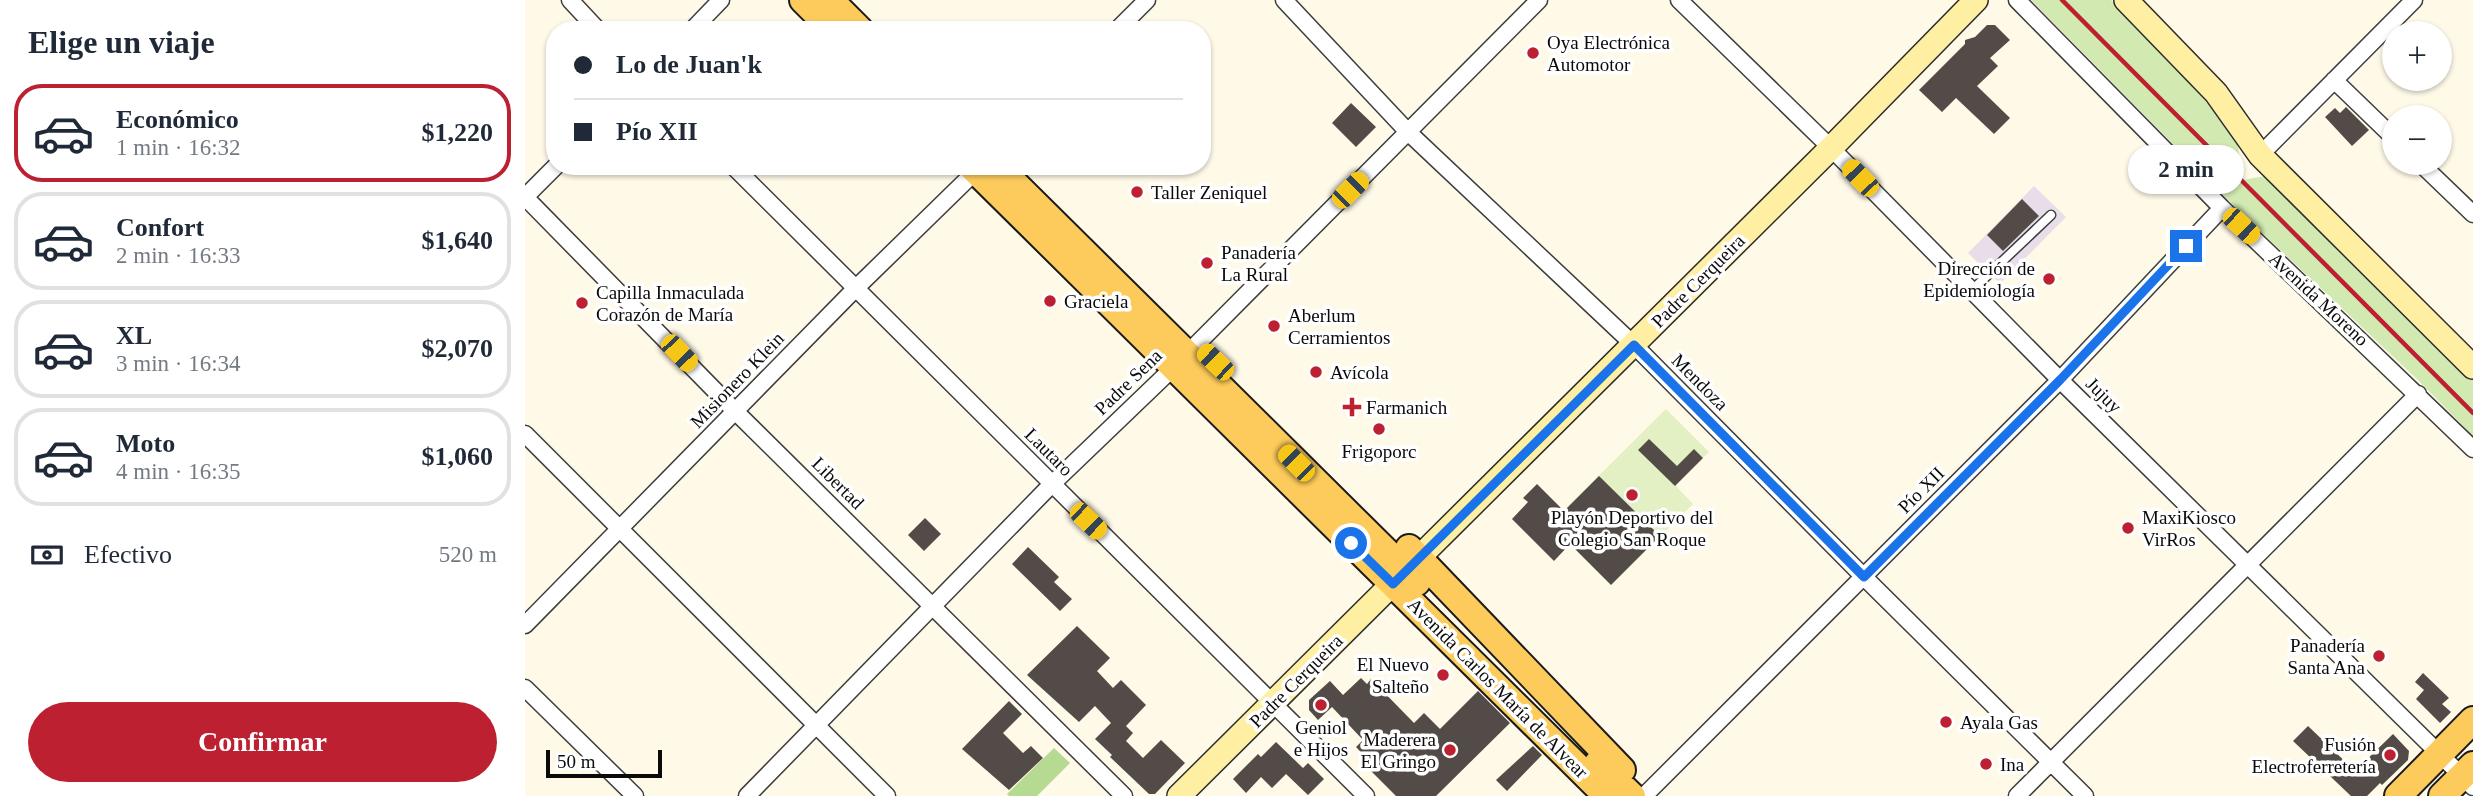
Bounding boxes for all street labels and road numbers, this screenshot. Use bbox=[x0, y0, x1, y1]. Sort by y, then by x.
street label: Padre Cerqueira bbox=[1647, 230, 1749, 332]
street label: Avenida Moreno bbox=[2265, 248, 2373, 350]
street label: Misionero Klein bbox=[686, 327, 788, 432]
street label: Padre Sena bbox=[1090, 345, 1166, 419]
street label: Mendoza bbox=[1668, 350, 1733, 415]
street label: Jujuy bbox=[2082, 373, 2126, 417]
street label: Lautaro bbox=[1021, 424, 1077, 480]
street label: Libertad bbox=[808, 453, 869, 514]
street label: Pío XII bbox=[1894, 463, 1948, 517]
street label: Avenida Carlos María de Alvear bbox=[1404, 594, 1593, 783]
street label: Padre Cerqueira bbox=[1245, 630, 1347, 732]

